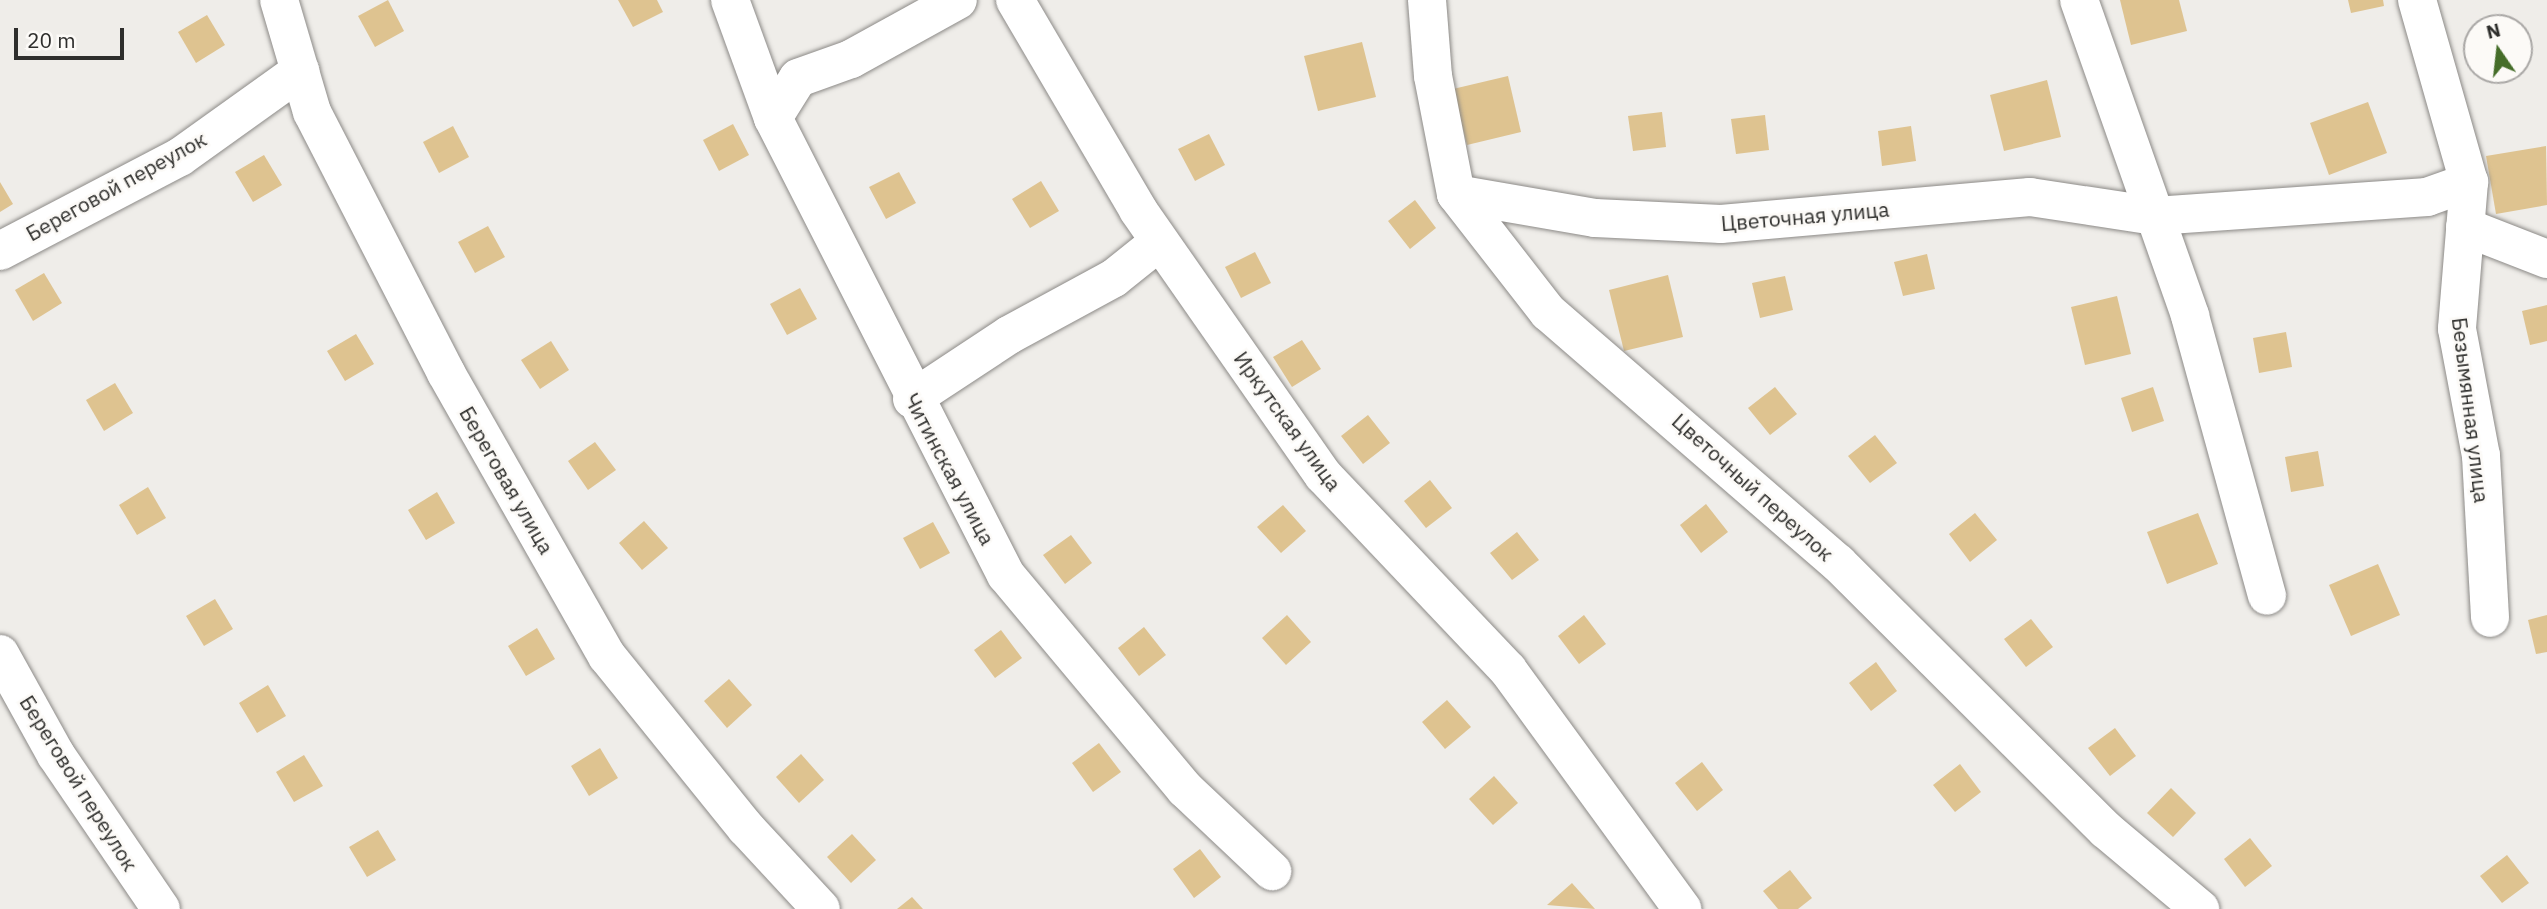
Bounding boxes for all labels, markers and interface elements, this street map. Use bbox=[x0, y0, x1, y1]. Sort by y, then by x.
scale bar bbox=[18, 14, 128, 58]
north arrow bbox=[2463, 14, 2533, 84]
text: N bbox=[2484, 17, 2503, 44]
text: 20 m bbox=[27, 26, 76, 54]
street label: Береговой переулок bbox=[21, 126, 211, 246]
street label: Цветочная улица bbox=[1720, 196, 1890, 236]
street label: Безымянная улица bbox=[2447, 316, 2495, 504]
street label: Иркутская улица bbox=[1229, 346, 1347, 496]
street label: Читинская улица bbox=[899, 389, 1001, 549]
street label: Береговая улица bbox=[455, 402, 559, 558]
street label: Цветочный переулок bbox=[1667, 408, 1839, 566]
street label: Береговой переулок bbox=[15, 691, 143, 875]

